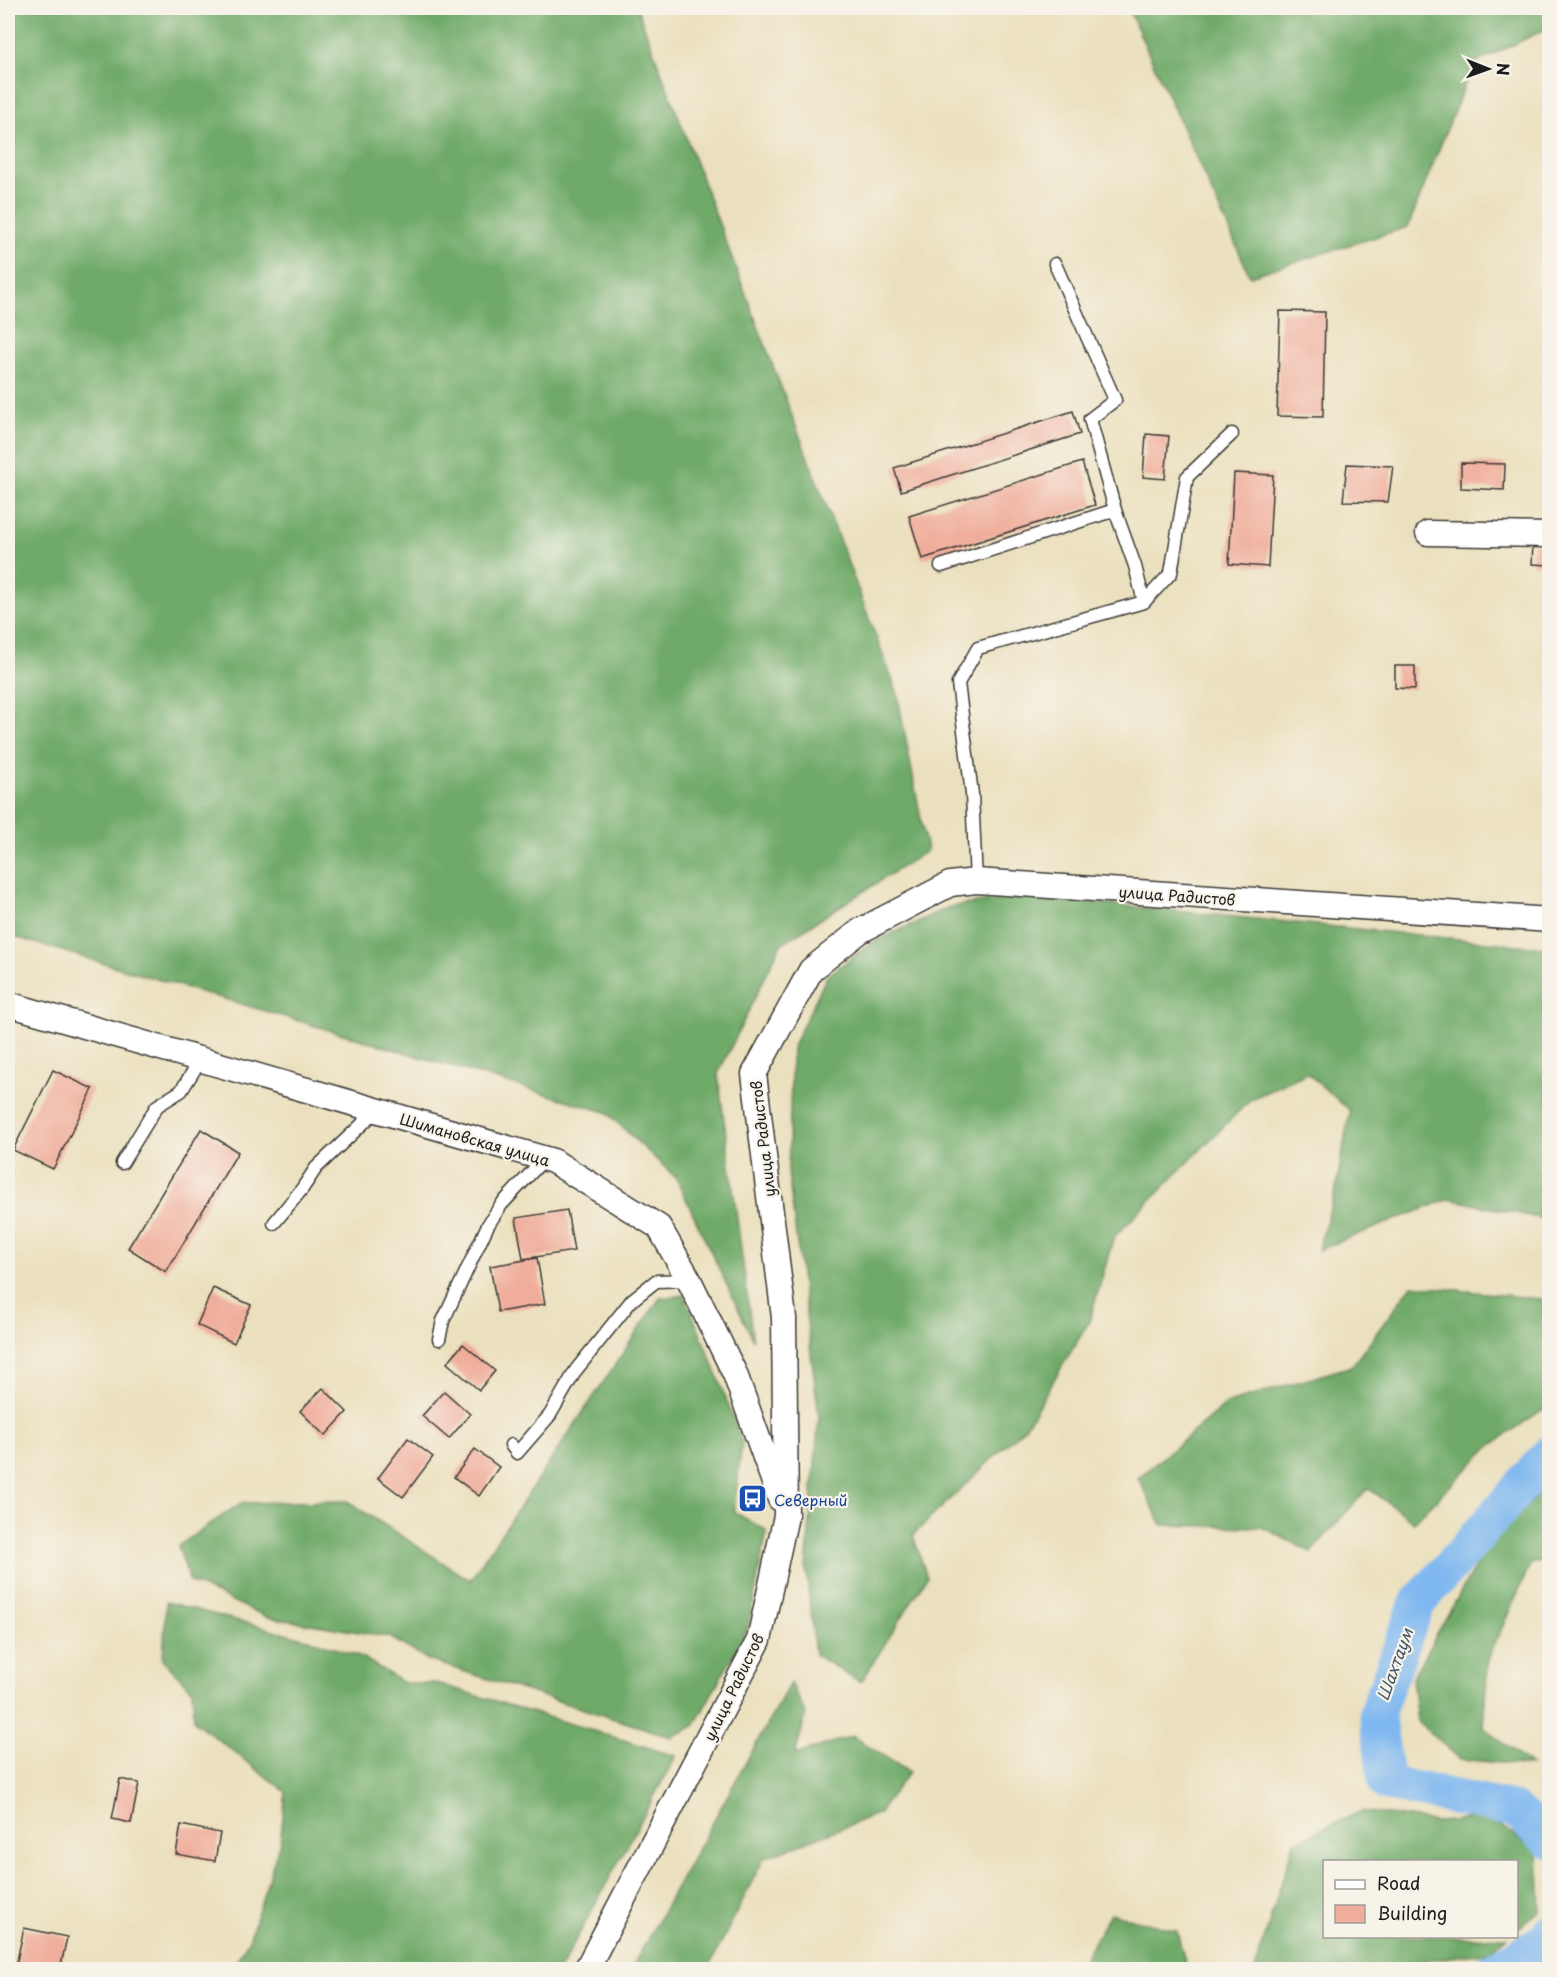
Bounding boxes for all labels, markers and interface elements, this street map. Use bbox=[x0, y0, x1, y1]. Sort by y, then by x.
north arrow bbox=[1458, 39, 1518, 99]
text: N bbox=[1492, 63, 1516, 76]
street label: улица Радистов bbox=[1118, 879, 1236, 911]
street label: улица Радистов bbox=[743, 1079, 781, 1198]
street label: Шимановская улица bbox=[397, 1107, 553, 1172]
bus stop icon: Северный bbox=[737, 1483, 769, 1515]
place label: Северный bbox=[774, 1488, 848, 1511]
water label: Шахтаум bbox=[1370, 1625, 1418, 1703]
street label: улица Радистов bbox=[697, 1629, 769, 1745]
legend bbox=[1323, 1860, 1518, 1938]
text: Road bbox=[1377, 1869, 1421, 1896]
text: Building bbox=[1377, 1899, 1447, 1926]

